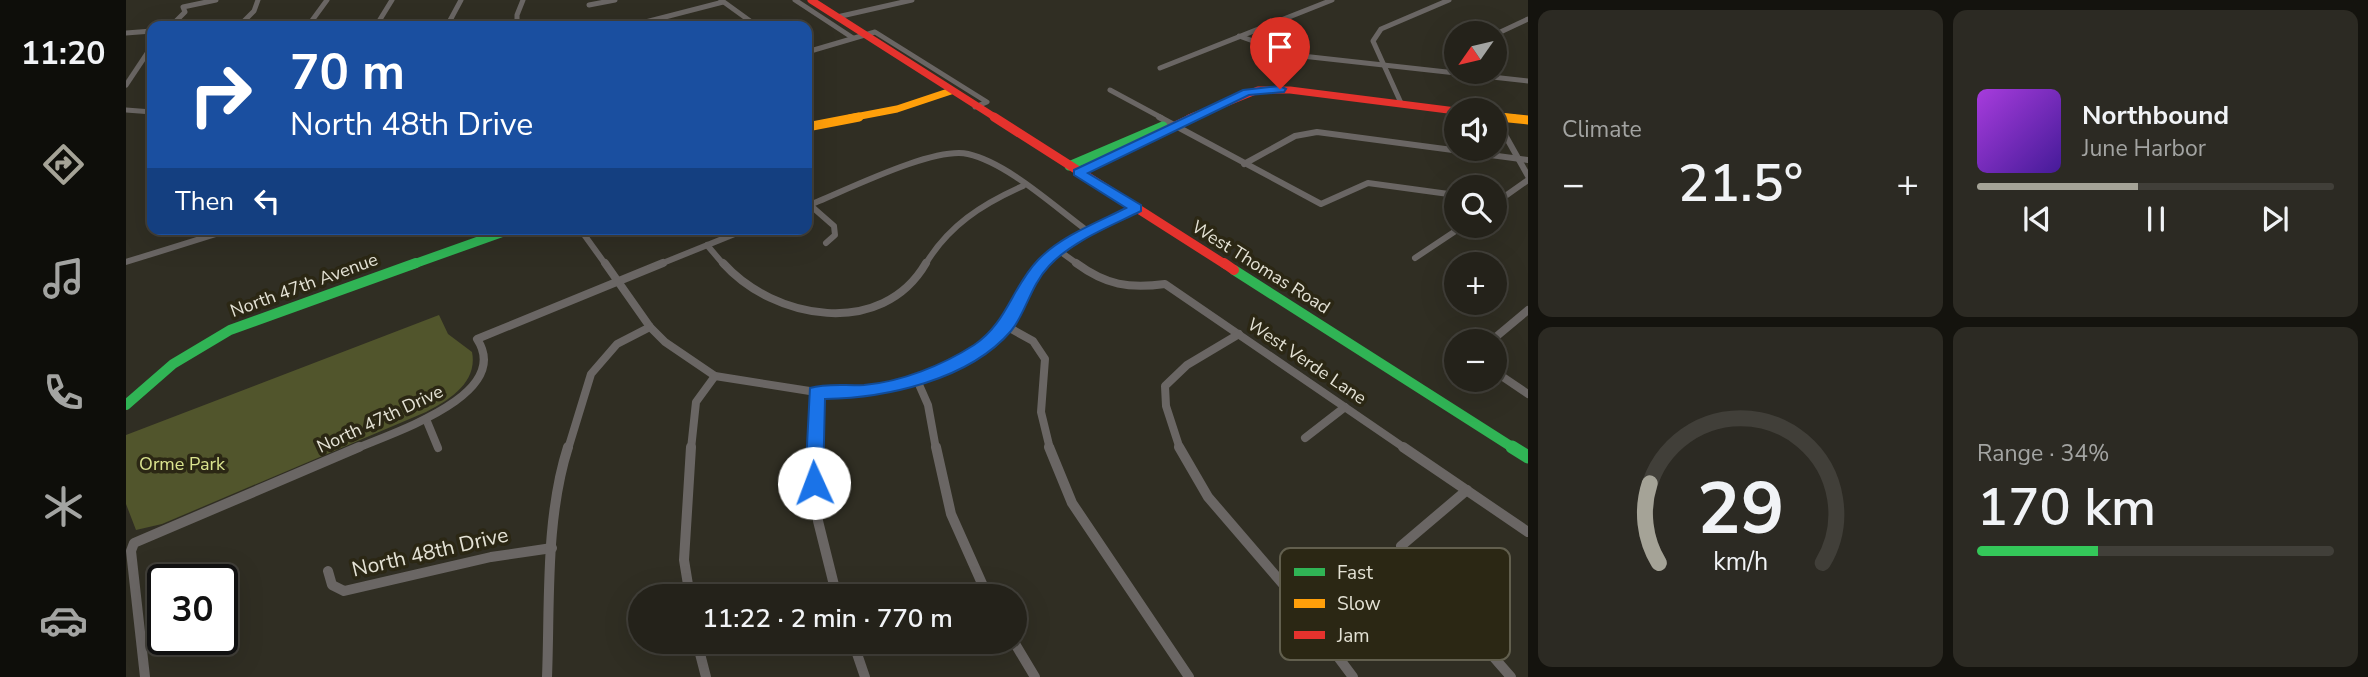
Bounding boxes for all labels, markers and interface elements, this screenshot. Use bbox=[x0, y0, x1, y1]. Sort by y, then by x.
pin bbox=[1250, 17, 1310, 89]
north arrow bbox=[1444, 21, 1507, 84]
map controls bbox=[1444, 21, 1507, 392]
icon: arrive bbox=[1261, 28, 1299, 66]
text: 11:20 bbox=[21, 32, 105, 75]
text: 70 m bbox=[290, 39, 405, 106]
icon: right bbox=[175, 49, 266, 140]
button: sound bbox=[1444, 98, 1507, 161]
text: Northbound bbox=[2082, 98, 2229, 133]
text: North 48th Drive bbox=[290, 103, 533, 146]
text: Climate bbox=[1562, 114, 1642, 145]
text: June Harbor bbox=[2082, 133, 2206, 164]
icon: directions bbox=[39, 140, 88, 189]
text: 21.5° bbox=[1678, 148, 1803, 219]
text: − bbox=[1562, 159, 1585, 210]
text: + bbox=[1896, 159, 1919, 210]
button: search bbox=[1444, 175, 1507, 238]
icon: left bbox=[248, 182, 286, 220]
text: Then bbox=[175, 184, 234, 219]
icon: previous bbox=[2018, 200, 2056, 238]
icon: pause bbox=[2137, 200, 2175, 238]
icon: next bbox=[2256, 200, 2294, 238]
street label: West Thomas Road bbox=[1187, 215, 1335, 319]
street label: North 47th Avenue bbox=[227, 247, 381, 323]
button: + bbox=[1444, 252, 1507, 315]
icon: music bbox=[39, 254, 88, 303]
street label: West Verde Lane bbox=[1243, 312, 1371, 410]
button: − bbox=[1444, 329, 1507, 392]
icon: phone bbox=[39, 368, 88, 417]
street label: North 47th Drive bbox=[313, 379, 447, 459]
text: Range · 34% bbox=[1977, 438, 2109, 469]
position arrow bbox=[777, 446, 851, 520]
park label: Orme Park bbox=[139, 452, 226, 476]
text: 29 bbox=[1697, 459, 1784, 559]
text: 170 km bbox=[1977, 472, 2156, 543]
icon: climate bbox=[39, 482, 88, 531]
street label: North 48th Drive bbox=[349, 520, 511, 584]
text: km/h bbox=[1713, 545, 1768, 579]
legend bbox=[1280, 548, 1510, 660]
text: Fast bbox=[1337, 560, 1373, 586]
speed limit sign: 30 bbox=[147, 564, 238, 655]
text: Slow bbox=[1337, 591, 1381, 617]
icon: car bbox=[39, 596, 88, 645]
text: 11:22 · 2 min · 770 m bbox=[702, 601, 953, 636]
text: Jam bbox=[1336, 623, 1370, 649]

